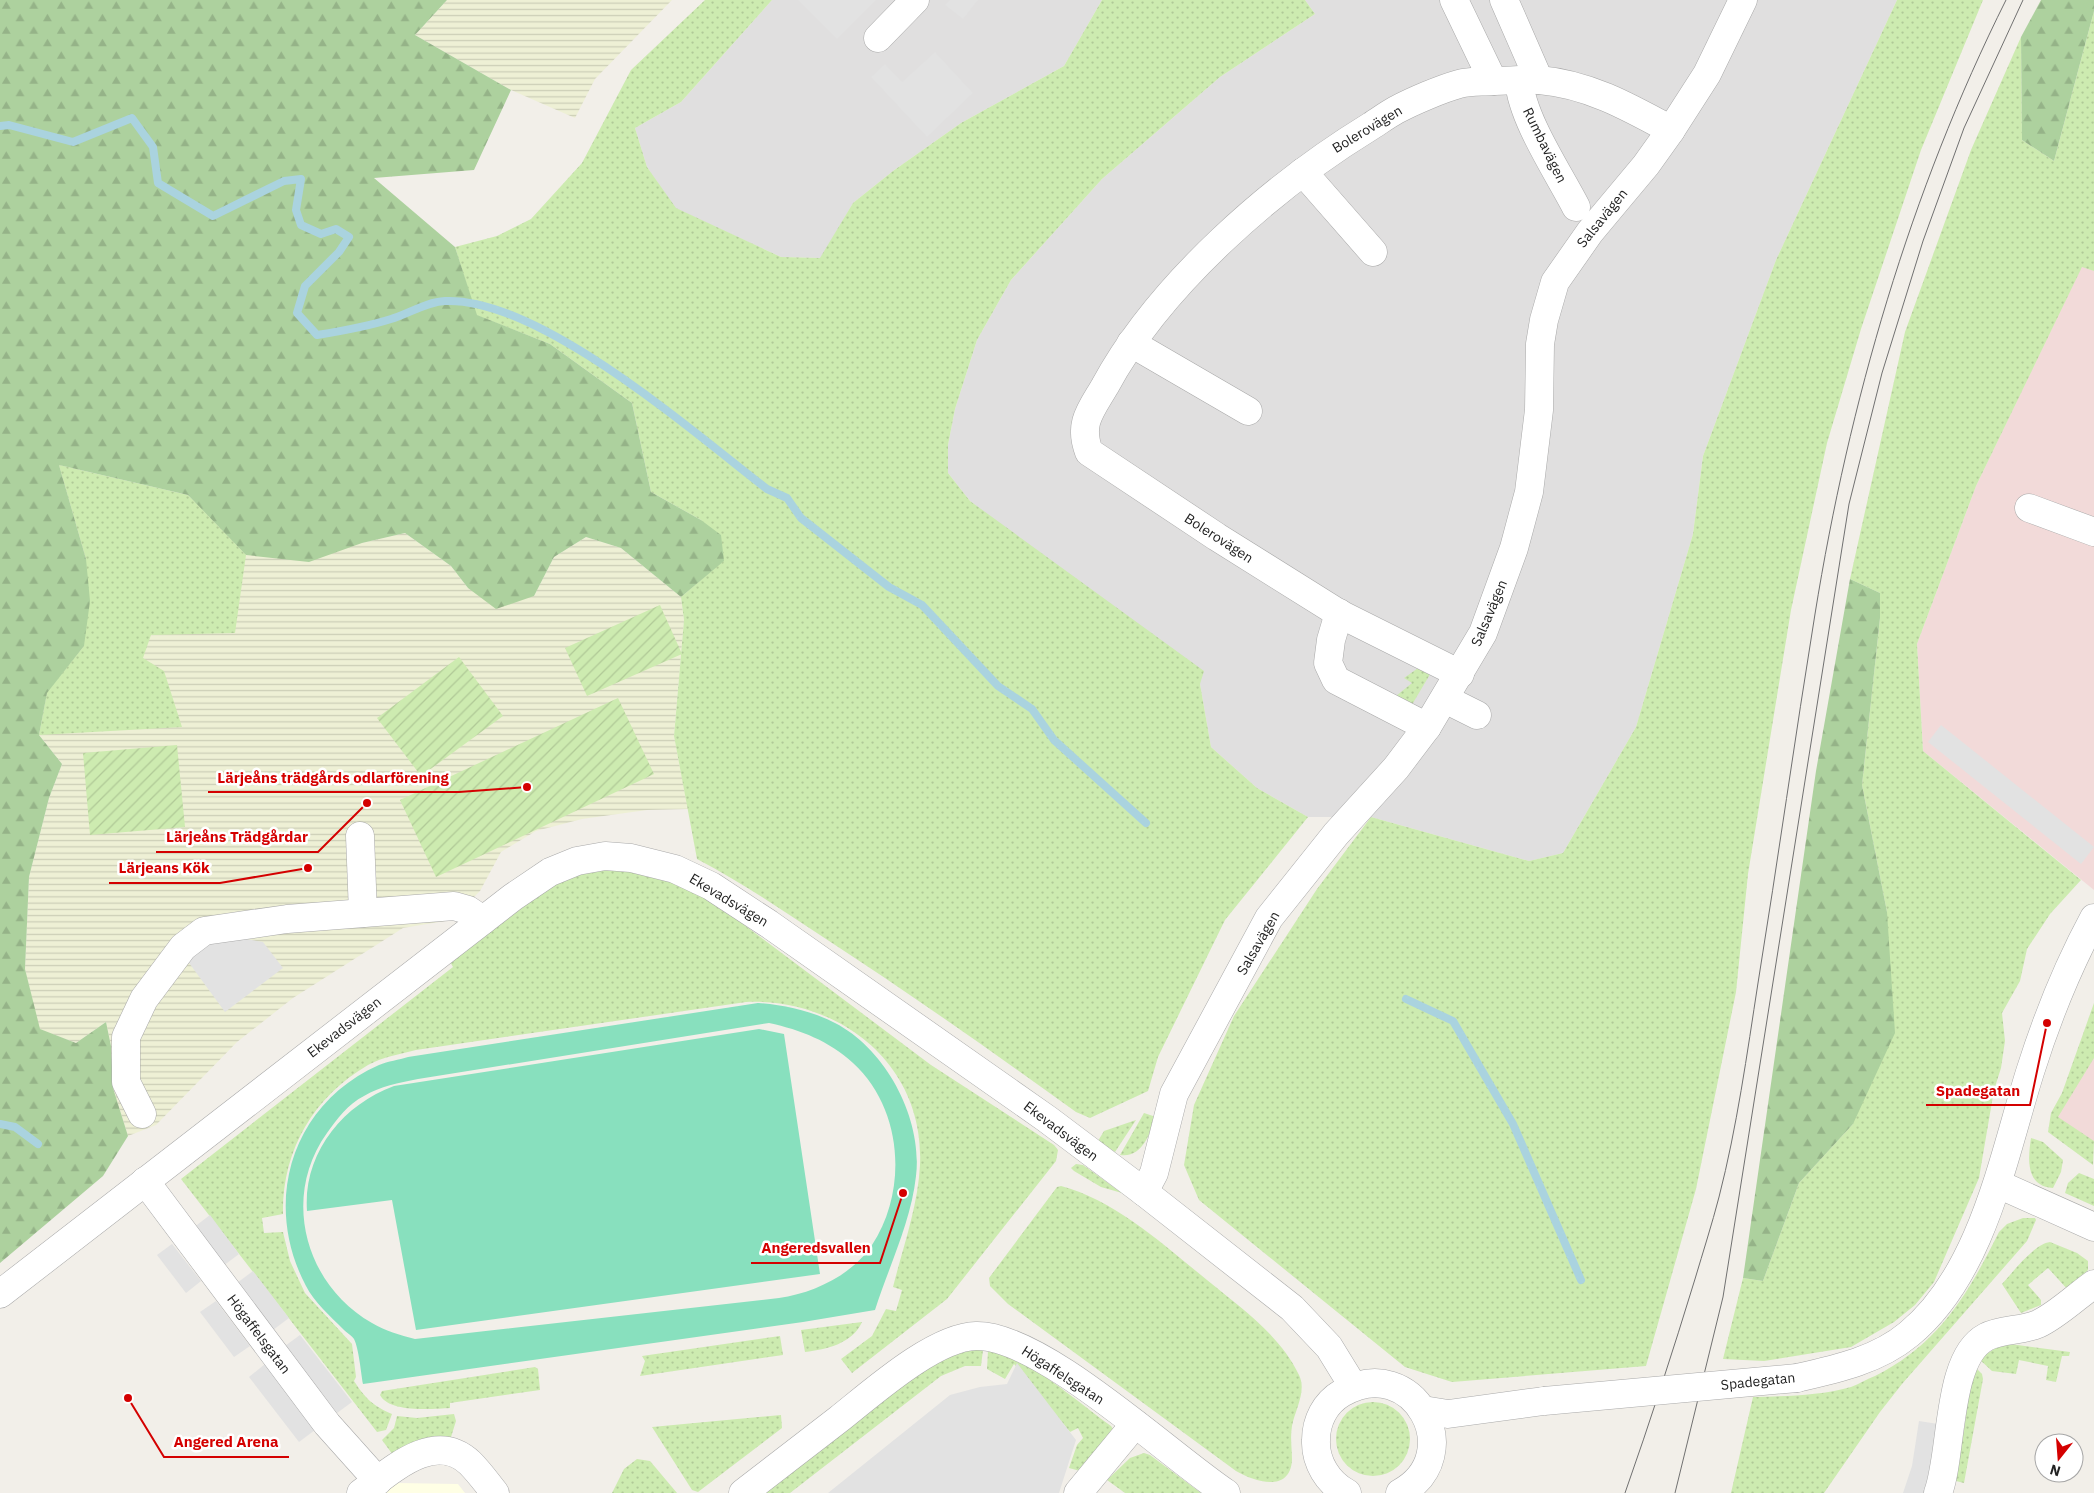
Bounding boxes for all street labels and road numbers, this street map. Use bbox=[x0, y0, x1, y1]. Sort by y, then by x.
street label: Bolerovägen bbox=[1329, 101, 1405, 157]
street label: Rumbavägen bbox=[1519, 104, 1571, 186]
street label: Salsavägen bbox=[1573, 185, 1631, 251]
street label: Bolerovägen bbox=[1181, 509, 1257, 567]
street label: Salsavägen bbox=[1467, 577, 1511, 649]
street label: Ekevadsvägen bbox=[686, 869, 772, 931]
street label: Salsavägen bbox=[1233, 908, 1283, 978]
street label: Ekevadsvägen bbox=[303, 992, 385, 1062]
street label: Ekevadsvägen bbox=[1020, 1097, 1102, 1165]
street label: Högaffelsgatan bbox=[223, 1291, 295, 1377]
street label: Högaffelsgatan bbox=[1018, 1342, 1108, 1408]
street label: Spadegatan bbox=[1720, 1368, 1796, 1394]

